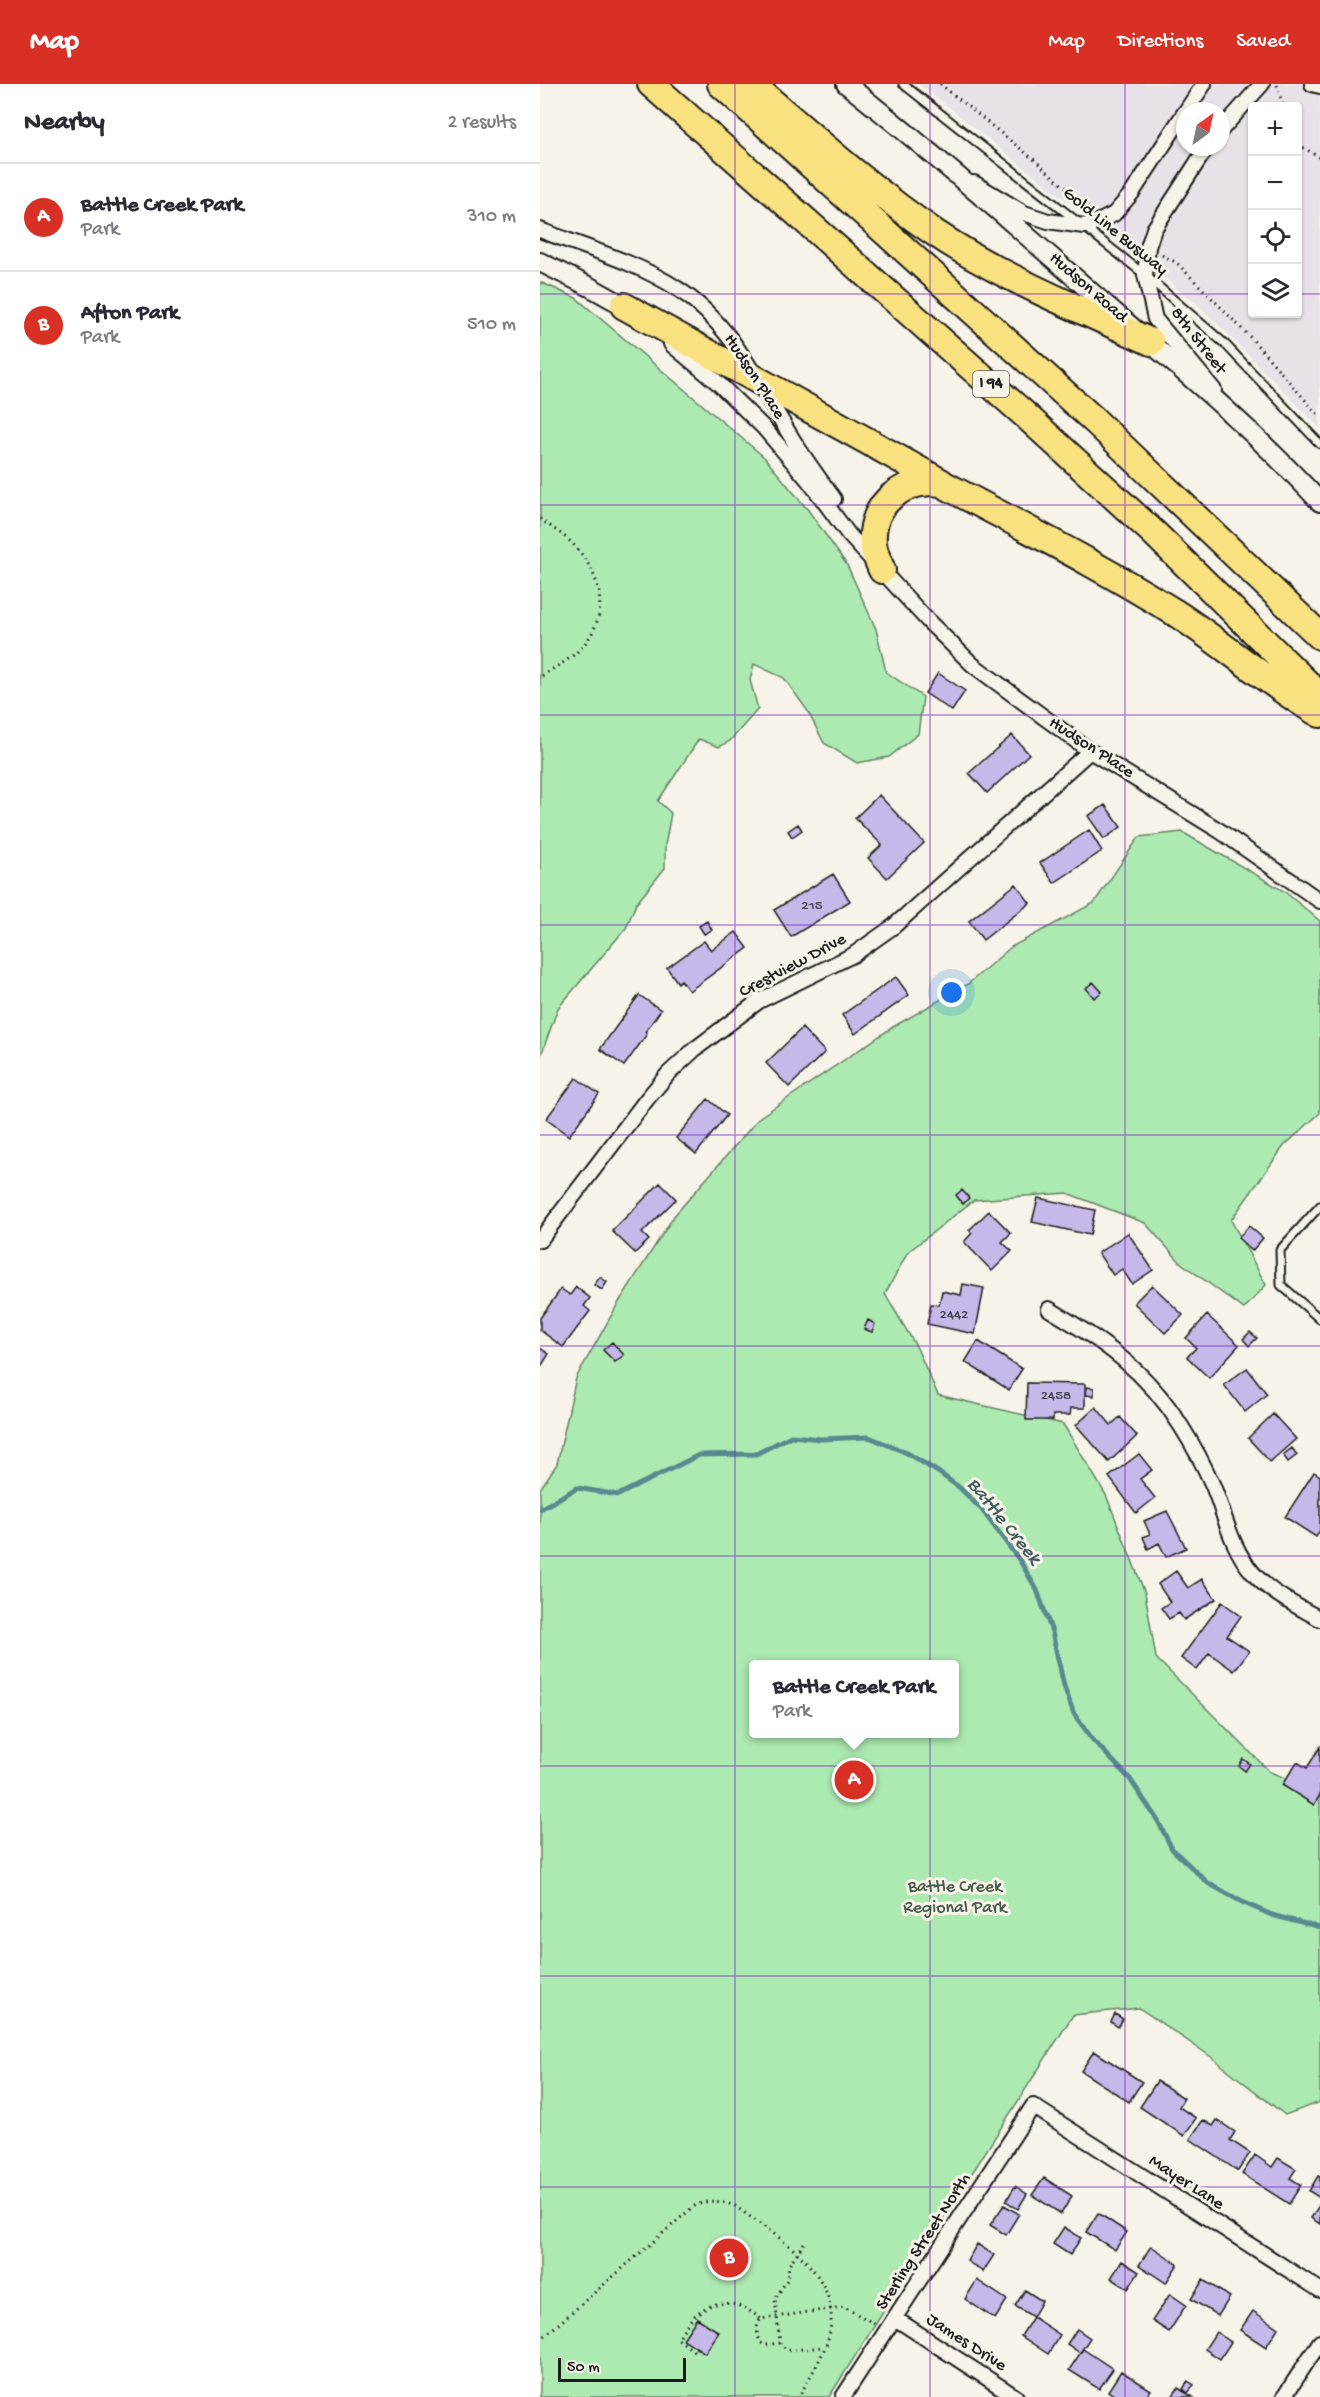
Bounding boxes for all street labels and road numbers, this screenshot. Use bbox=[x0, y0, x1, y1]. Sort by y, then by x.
street label: Gold Line Busway bbox=[1058, 183, 1172, 281]
street label: Hudson Road bbox=[1044, 248, 1133, 329]
street label: 8th Street bbox=[1165, 303, 1232, 380]
street label: Hudson Place bbox=[719, 330, 790, 424]
road number: I 94 bbox=[973, 371, 1009, 397]
street label: Hudson Place bbox=[1044, 713, 1138, 784]
street label: Crestview Drive bbox=[736, 929, 851, 1003]
street label: Mayer Lane bbox=[1144, 2151, 1228, 2216]
street label: Sterling Street North bbox=[872, 2169, 976, 2314]
street label: James Drive bbox=[922, 2309, 1011, 2377]

